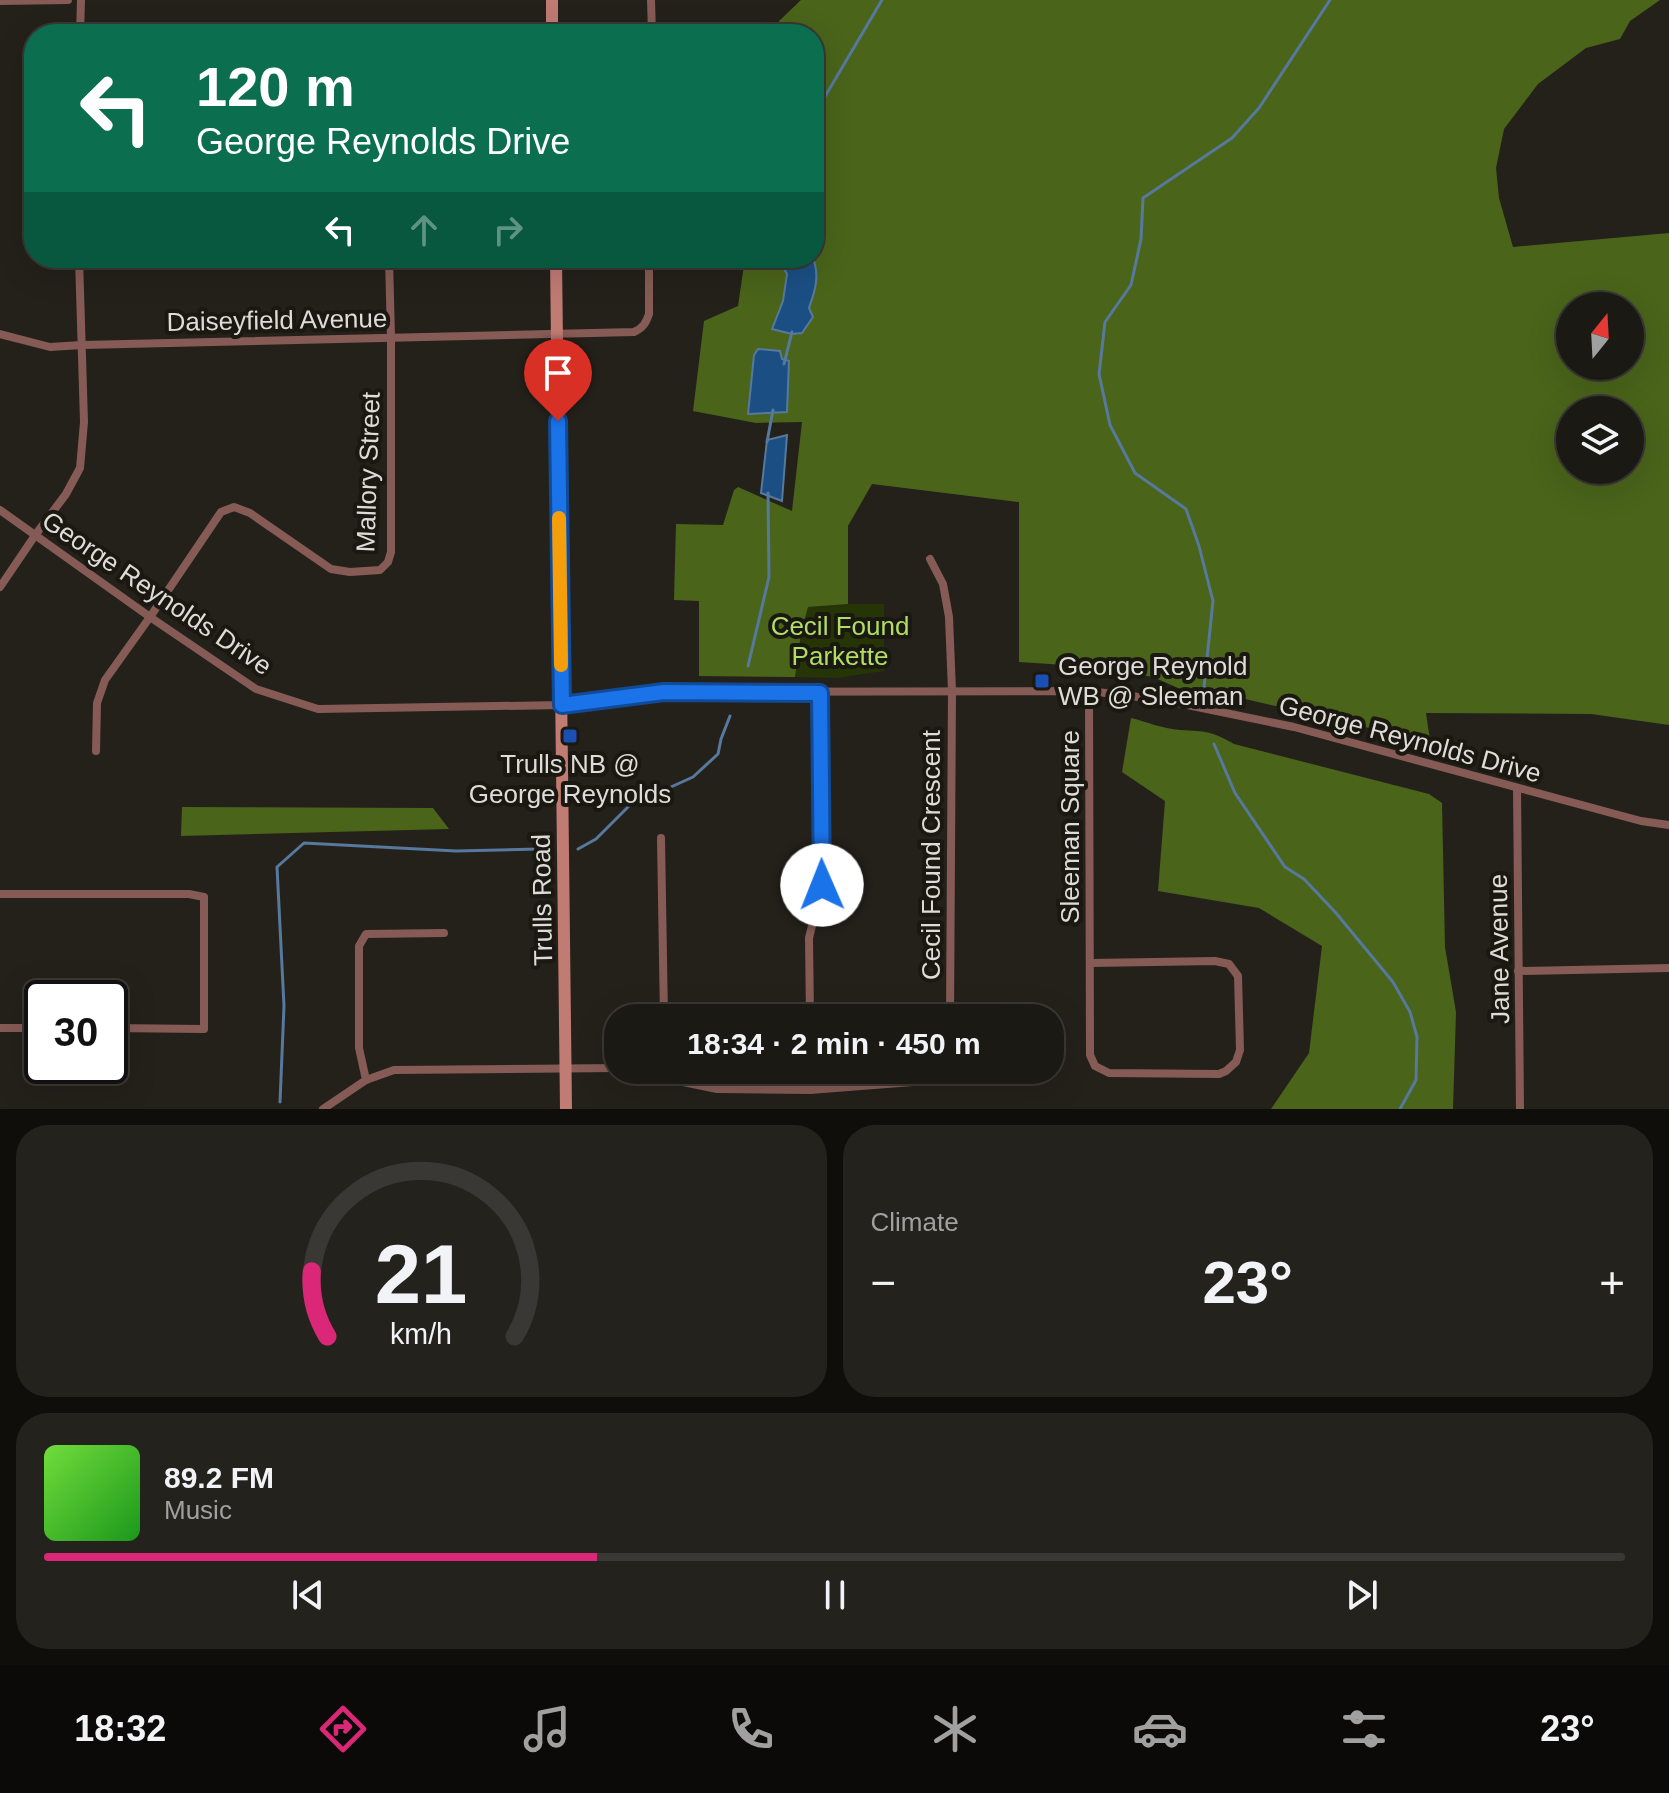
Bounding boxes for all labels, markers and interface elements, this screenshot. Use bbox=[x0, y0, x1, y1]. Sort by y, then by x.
text: 120 m bbox=[196, 55, 355, 118]
icon: left bbox=[64, 56, 168, 160]
text: George Reynolds Drive bbox=[196, 121, 570, 162]
icon: left bbox=[318, 208, 362, 252]
icon: ahead bbox=[402, 208, 446, 252]
icon: right bbox=[486, 208, 530, 252]
north arrow bbox=[1556, 292, 1644, 380]
map controls bbox=[1556, 292, 1644, 484]
street label: Daiseyfield Avenue bbox=[166, 303, 388, 337]
pin bbox=[524, 339, 592, 421]
icon: arrive bbox=[536, 351, 580, 395]
street label: Mallory Street bbox=[350, 391, 386, 553]
button: layers bbox=[1556, 396, 1644, 484]
street label: George Reynolds Drive bbox=[37, 505, 277, 681]
park label: Cecil Found Parkette bbox=[771, 611, 909, 671]
place label: George Reynold WB @ Sleeman bbox=[1058, 651, 1247, 711]
marker: George Reynold WB @ Sleeman bbox=[1033, 672, 1051, 690]
street label: George Reynolds Drive bbox=[1276, 690, 1544, 788]
marker: Trulls NB @ George Reynolds bbox=[561, 727, 579, 745]
street label: Cecil Found Crescent bbox=[916, 729, 946, 980]
street label: Sleeman Square bbox=[1055, 730, 1085, 924]
place label: Trulls NB @ George Reynolds bbox=[469, 749, 671, 809]
street label: Trulls Road bbox=[526, 834, 558, 966]
position arrow bbox=[780, 843, 864, 927]
street label: Jane Avenue bbox=[1483, 874, 1515, 1024]
speed limit sign: 30 bbox=[24, 980, 128, 1084]
text: 18:34 · 2 min · 450 m bbox=[687, 1027, 981, 1060]
text: Climate bbox=[871, 1207, 959, 1237]
text: 21 bbox=[375, 1228, 468, 1321]
text: 23° bbox=[1202, 1249, 1293, 1316]
text: − bbox=[871, 1258, 896, 1307]
text: + bbox=[1599, 1258, 1625, 1307]
text: km/h bbox=[390, 1318, 452, 1350]
text: 89.2 FM bbox=[164, 1461, 274, 1494]
text: Music bbox=[164, 1495, 232, 1525]
icon: previous bbox=[286, 1573, 330, 1617]
icon: pause bbox=[813, 1573, 857, 1617]
icon: next bbox=[1340, 1573, 1384, 1617]
icon: directions bbox=[315, 1701, 371, 1757]
icon: music bbox=[519, 1701, 575, 1757]
icon: phone bbox=[723, 1701, 779, 1757]
icon: climate bbox=[927, 1701, 983, 1757]
icon: car bbox=[1132, 1701, 1188, 1757]
icon: filters bbox=[1336, 1701, 1392, 1757]
text: 18:32 bbox=[74, 1708, 166, 1749]
text: 23° bbox=[1540, 1708, 1595, 1749]

